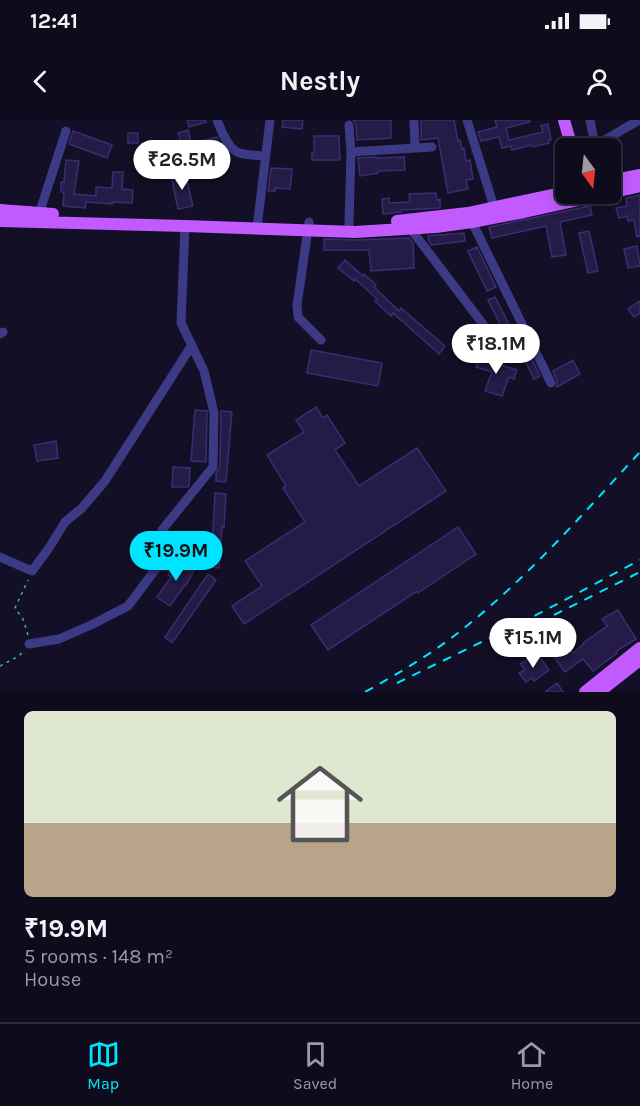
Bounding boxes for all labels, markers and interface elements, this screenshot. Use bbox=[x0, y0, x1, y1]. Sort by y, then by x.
text: 12:41 bbox=[30, 8, 78, 34]
icon: back bbox=[24, 65, 57, 98]
text: Nestly bbox=[280, 65, 360, 97]
icon: person bbox=[583, 65, 616, 98]
north arrow bbox=[555, 138, 621, 204]
map controls bbox=[555, 138, 621, 204]
pin: ₹26.5M bbox=[133, 140, 231, 191]
text: ₹26.5M bbox=[147, 148, 217, 171]
pin: ₹18.1M bbox=[447, 324, 545, 375]
text: ₹18.1M bbox=[466, 332, 526, 355]
pin: ₹19.9M bbox=[127, 531, 225, 582]
text: ₹19.9M bbox=[144, 539, 208, 562]
pin: ₹15.1M bbox=[484, 618, 582, 669]
text: ₹15.1M bbox=[503, 626, 563, 649]
icon: home bbox=[266, 750, 374, 858]
text: ₹19.9M bbox=[24, 913, 108, 944]
text: 5 rooms · 148 m² bbox=[24, 945, 173, 968]
text: House bbox=[24, 968, 81, 991]
tab: Map bbox=[87, 1038, 120, 1093]
tab: Saved bbox=[293, 1038, 337, 1093]
tab: Home bbox=[511, 1038, 553, 1093]

